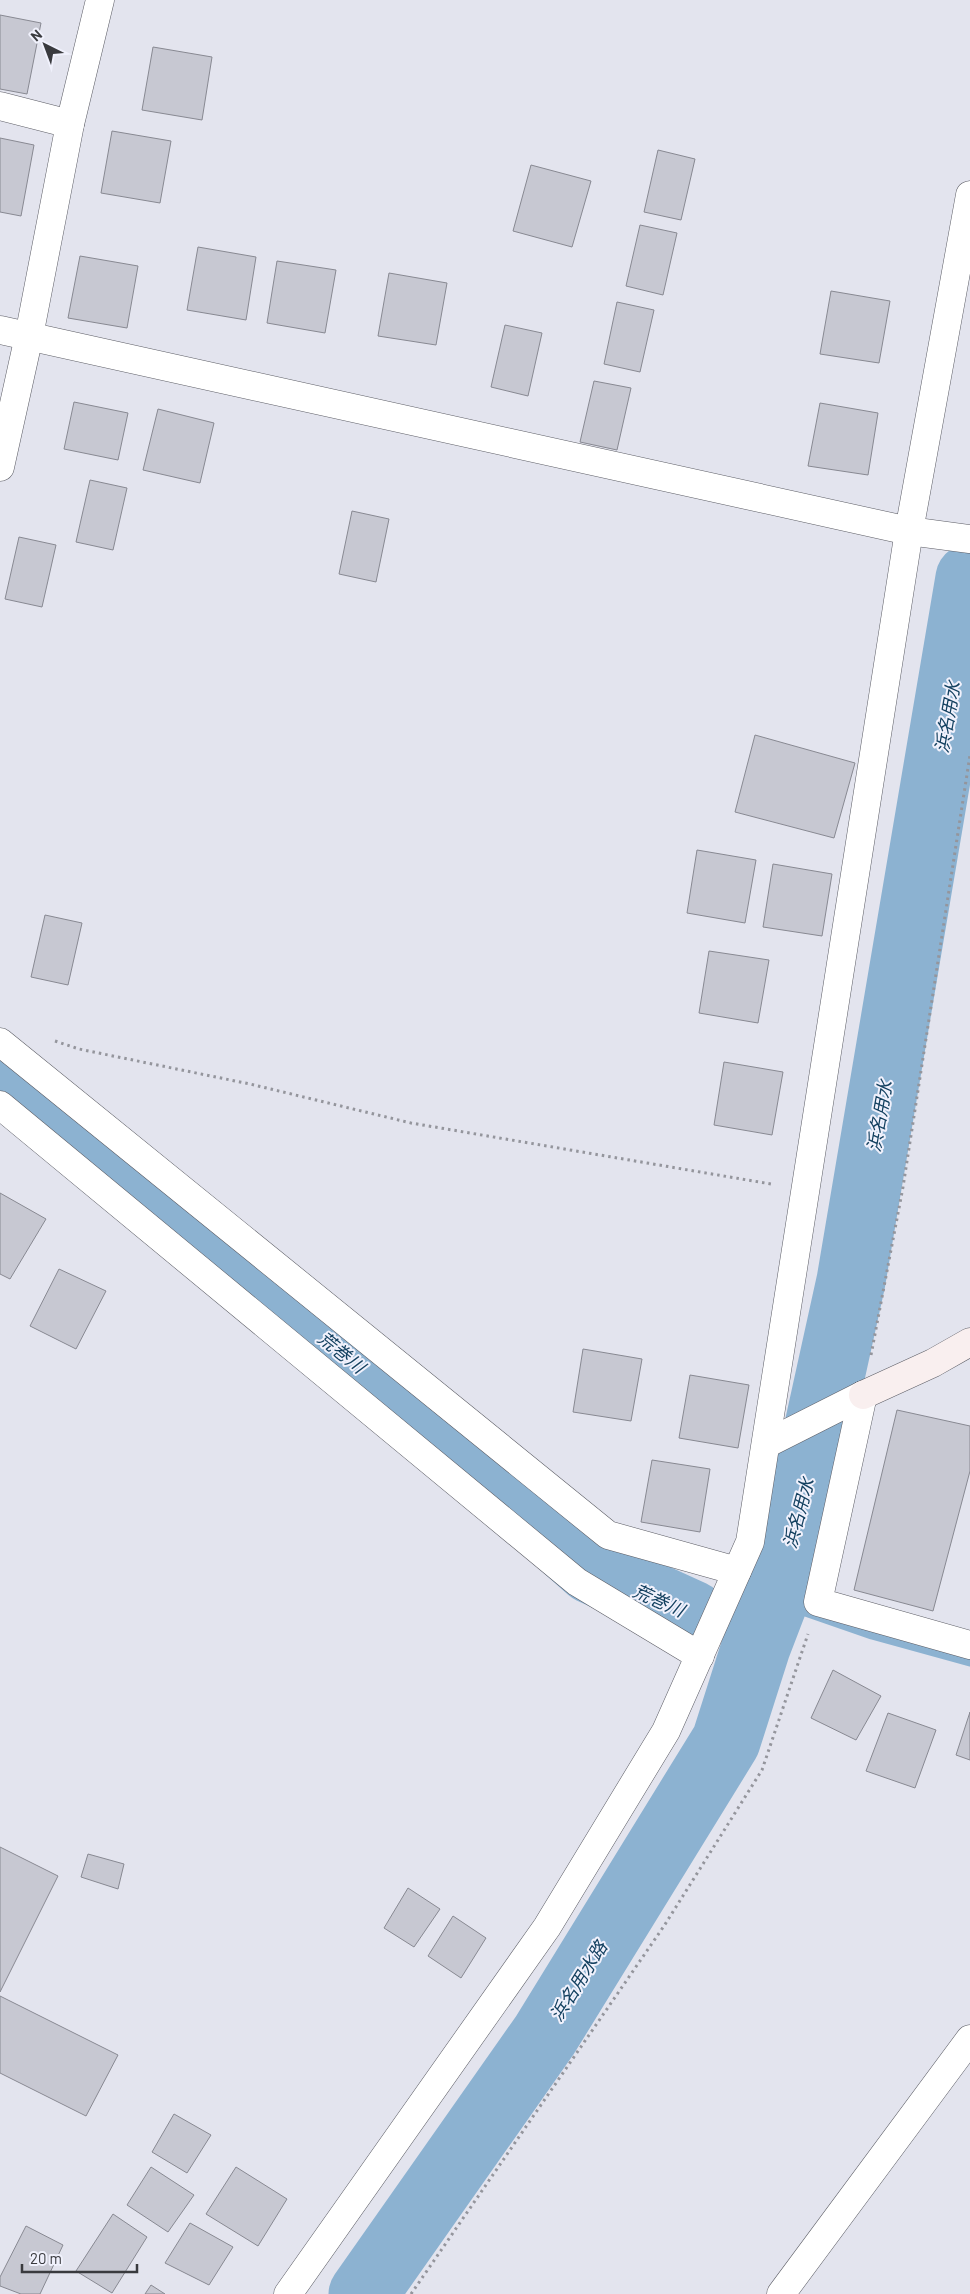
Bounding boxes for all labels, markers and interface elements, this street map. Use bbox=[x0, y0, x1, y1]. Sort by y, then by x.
north arrow bbox=[20, 20, 70, 70]
text: N bbox=[27, 26, 45, 44]
water label: 浜名用水 bbox=[930, 678, 964, 754]
water label: 浜名用水 bbox=[862, 1077, 896, 1153]
water label: 荒巻川 bbox=[314, 1326, 371, 1379]
water label: 浜名用水 bbox=[778, 1473, 818, 1551]
water label: 荒巻川 bbox=[630, 1579, 690, 1622]
water label: 浜名用水路 bbox=[545, 1935, 612, 2025]
scale bar bbox=[22, 2242, 138, 2274]
text: 20 m bbox=[30, 2249, 62, 2267]

